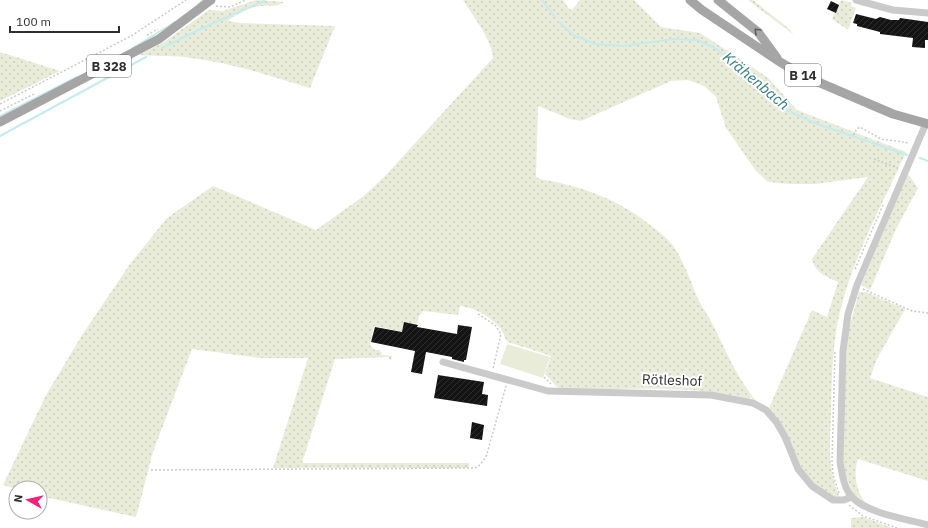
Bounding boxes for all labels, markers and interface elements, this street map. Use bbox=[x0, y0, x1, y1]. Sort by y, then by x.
scale bar bbox=[10, 8, 119, 34]
text: 100 m bbox=[16, 14, 51, 29]
one-way arrow bbox=[754, 29, 762, 36]
water label: Krähenbach bbox=[719, 47, 793, 114]
road number: B 328 bbox=[87, 55, 131, 77]
road number: B 14 bbox=[785, 64, 821, 86]
street label: Rötleshof bbox=[642, 370, 703, 390]
north arrow bbox=[8, 480, 48, 520]
text: N bbox=[11, 494, 26, 504]

